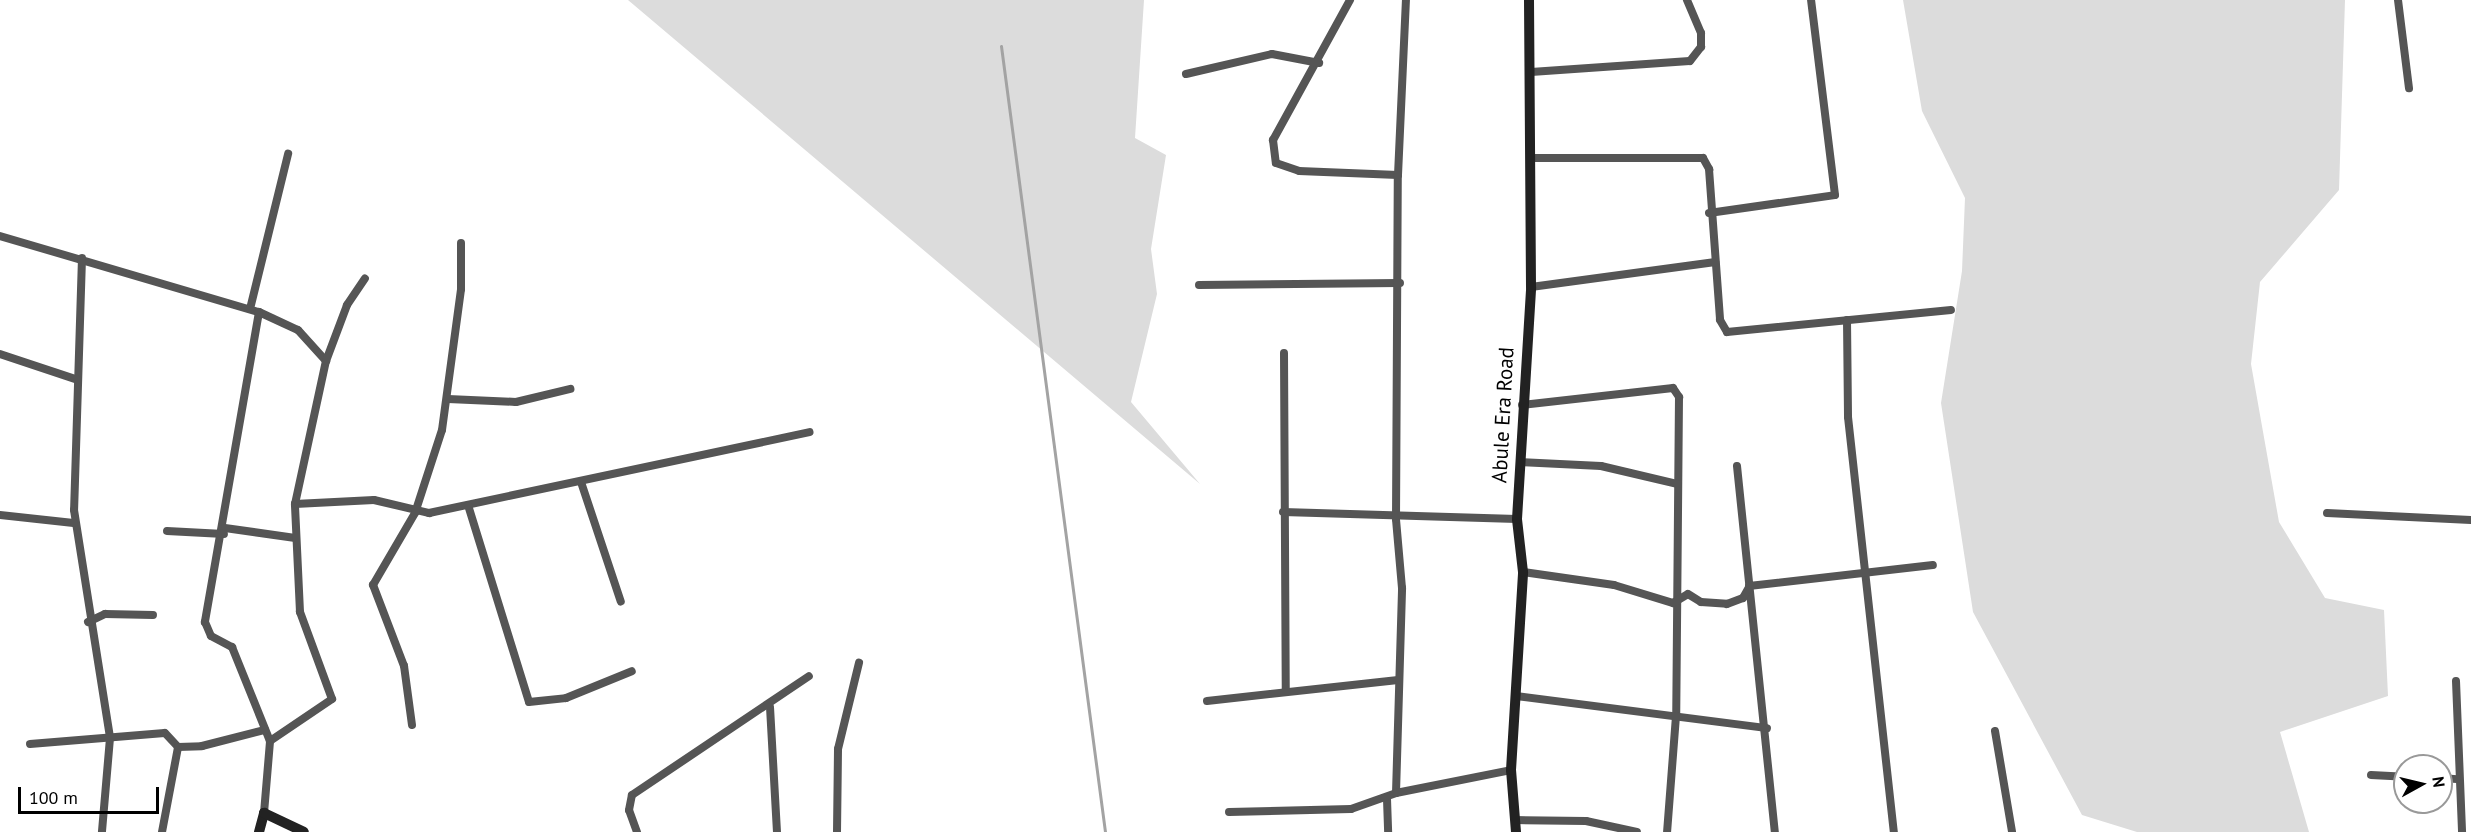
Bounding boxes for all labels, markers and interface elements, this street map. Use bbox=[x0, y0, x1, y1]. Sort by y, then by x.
street label: Abule Era Road bbox=[1487, 346, 1519, 484]
north arrow bbox=[2393, 754, 2453, 814]
scale bar bbox=[21, 775, 162, 813]
text: N bbox=[2428, 775, 2449, 788]
text: 100 m bbox=[29, 786, 78, 809]

